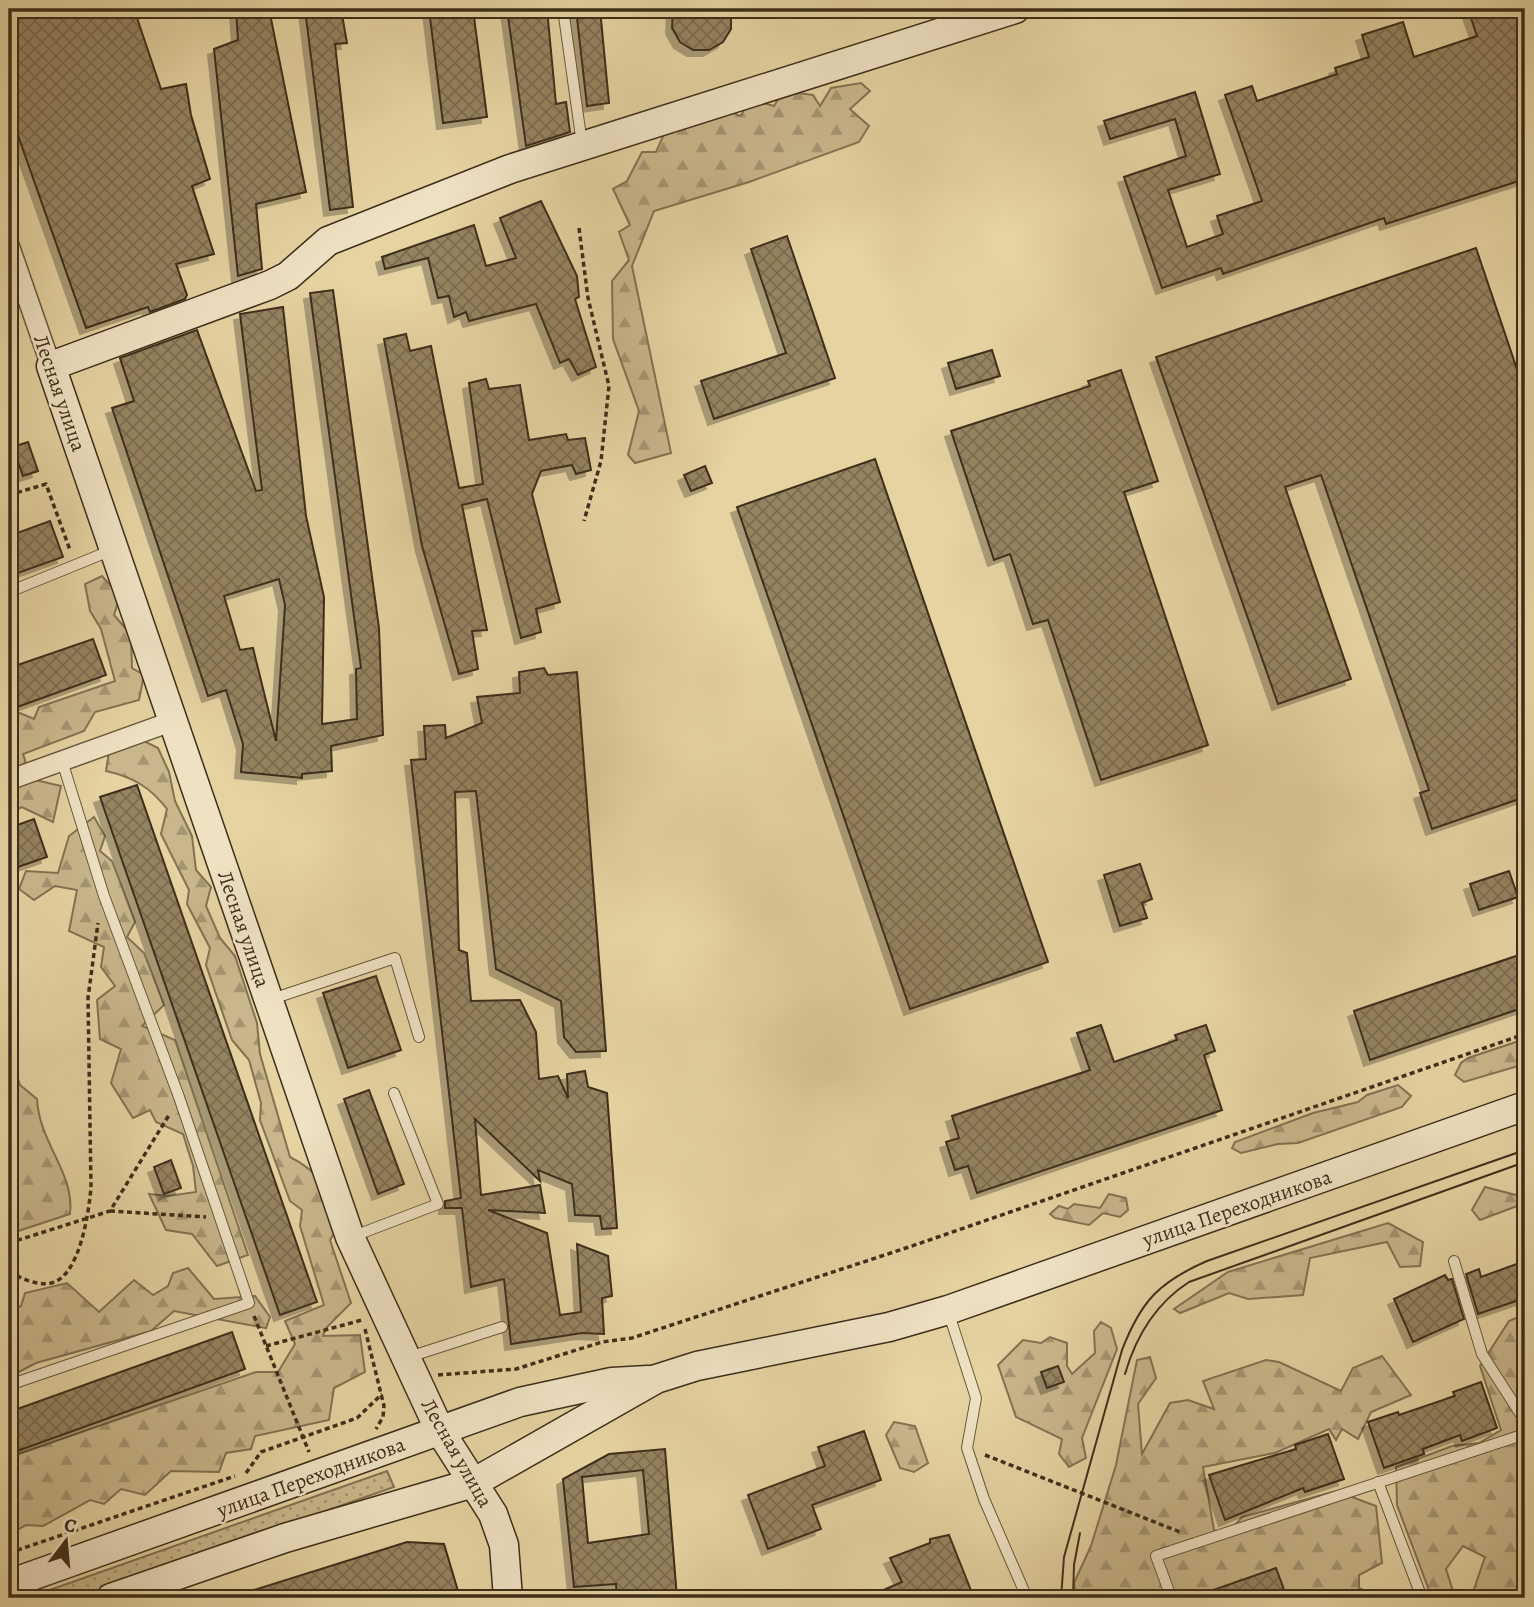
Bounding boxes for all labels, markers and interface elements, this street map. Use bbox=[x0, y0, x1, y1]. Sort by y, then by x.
street label: Лесная улица bbox=[27, 331, 93, 455]
street label: Лесная улица bbox=[211, 867, 277, 991]
street label: улица Переходникова bbox=[1138, 1162, 1336, 1254]
street label: Лесная улица bbox=[414, 1393, 500, 1513]
street label: улица Переходникова bbox=[212, 1430, 409, 1524]
north arrow bbox=[32, 1506, 102, 1576]
text: С bbox=[61, 1512, 80, 1540]

